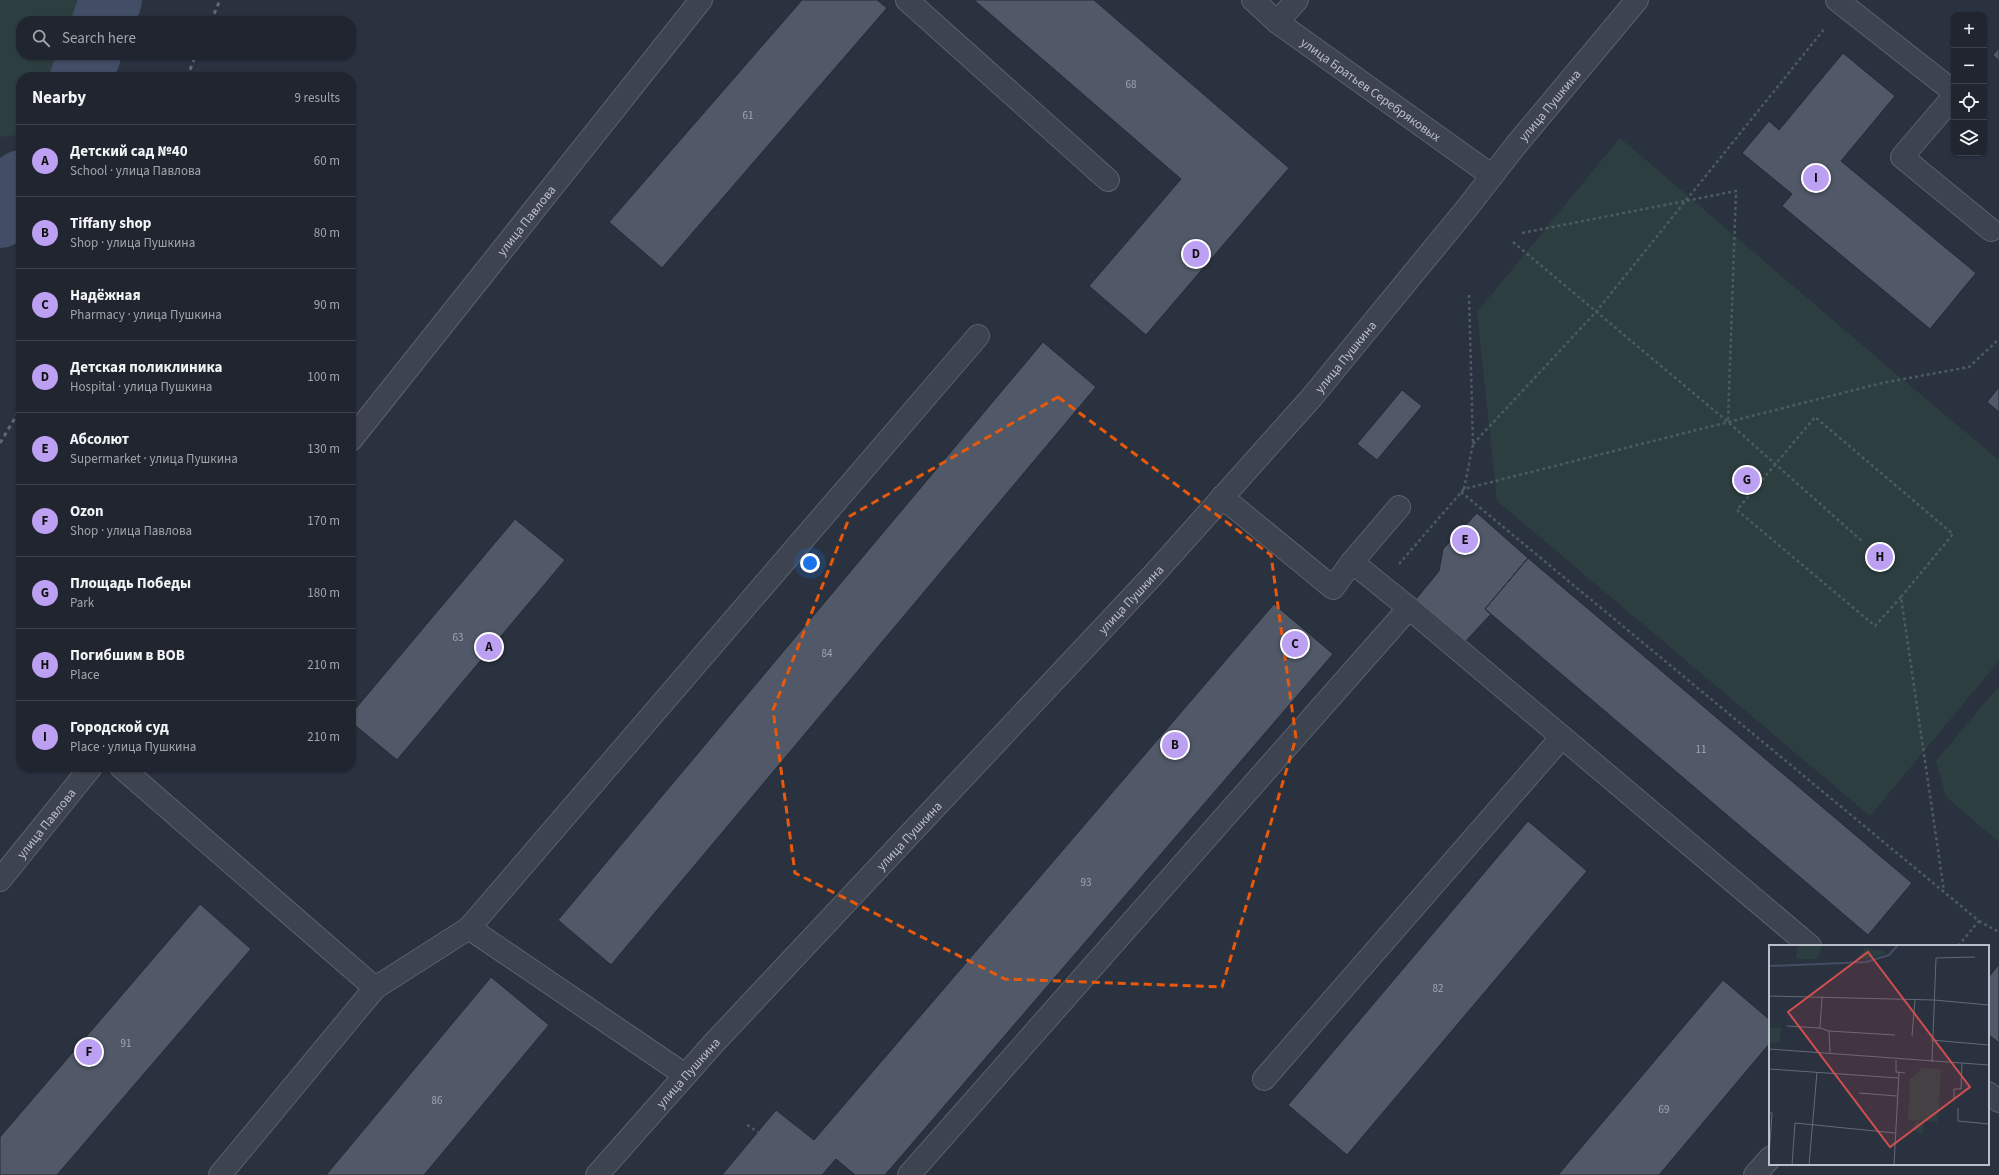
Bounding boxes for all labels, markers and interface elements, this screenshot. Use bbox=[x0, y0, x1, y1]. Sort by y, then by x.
map controls bbox=[1951, 12, 1987, 156]
button: + bbox=[1951, 12, 1987, 48]
search box bbox=[16, 16, 356, 60]
icon: search bbox=[30, 27, 52, 49]
text: Search here bbox=[62, 28, 136, 49]
street label: улица Братьев Серебряковых bbox=[1296, 34, 1444, 146]
button: − bbox=[1951, 48, 1987, 84]
street label: улица Пушкина bbox=[1515, 66, 1585, 145]
house number: 68 bbox=[1126, 77, 1137, 92]
button: locate bbox=[1951, 84, 1987, 120]
text: Nearby bbox=[32, 86, 86, 110]
text: 9 results bbox=[295, 89, 340, 107]
house number: 61 bbox=[743, 108, 753, 123]
button: layers bbox=[1951, 120, 1987, 156]
text: Детский сад №40 bbox=[70, 141, 188, 162]
text: A bbox=[41, 152, 49, 170]
text: 60 m bbox=[314, 152, 340, 170]
text: School · улица Павлова bbox=[70, 162, 201, 180]
pin: I bbox=[1803, 163, 1829, 193]
street label: улица Павлова bbox=[493, 182, 560, 260]
text: Tiffany shop bbox=[70, 213, 151, 234]
text: B bbox=[41, 224, 49, 242]
text: 80 m bbox=[314, 224, 340, 242]
text: Shop · улица Пушкина bbox=[70, 234, 195, 252]
pin: D bbox=[1183, 239, 1209, 269]
text: Надёжная bbox=[70, 285, 141, 306]
text: C bbox=[41, 296, 49, 314]
text: 90 m bbox=[314, 296, 340, 314]
text: Pharmacy · улица Пушкина bbox=[70, 306, 222, 324]
street label: улица Пушкина bbox=[1311, 317, 1381, 397]
text: Детская поликлиника bbox=[70, 357, 222, 378]
text: D bbox=[41, 368, 49, 386]
text: 100 m bbox=[307, 368, 340, 386]
text: Hospital · улица Пушкина bbox=[70, 378, 212, 396]
text: Абсолют bbox=[70, 429, 129, 450]
text: E bbox=[41, 440, 49, 458]
text: 130 m bbox=[307, 440, 340, 458]
text: Supermarket · улица Пушкина bbox=[70, 450, 238, 468]
pin: G bbox=[1734, 465, 1760, 495]
text: Ozon bbox=[70, 501, 104, 522]
text: F bbox=[42, 512, 48, 530]
text: 170 m bbox=[307, 512, 340, 530]
text: Shop · улица Павлова bbox=[70, 522, 192, 540]
pin: E bbox=[1452, 525, 1478, 555]
pin: H bbox=[1867, 542, 1893, 572]
your location bbox=[800, 553, 820, 573]
street label: улица Пушкина bbox=[1094, 561, 1168, 638]
text: Площадь Победы bbox=[70, 573, 191, 594]
text: G bbox=[41, 584, 49, 602]
text: 180 m bbox=[307, 584, 340, 602]
text: Park bbox=[70, 594, 94, 612]
pin: C bbox=[1282, 629, 1308, 659]
house number: 63 bbox=[453, 630, 463, 645]
pin: A bbox=[476, 632, 502, 662]
text: Погибшим в ВОВ bbox=[70, 645, 185, 666]
house number: 84 bbox=[822, 646, 833, 661]
text: H bbox=[41, 656, 49, 674]
text: 210 m bbox=[307, 656, 340, 674]
text: Place bbox=[70, 666, 99, 684]
text: Городской суд bbox=[70, 717, 169, 738]
text: I bbox=[43, 728, 47, 746]
text: 210 m bbox=[307, 728, 340, 746]
pin: B bbox=[1162, 730, 1188, 760]
text: Place · улица Пушкина bbox=[70, 738, 196, 756]
house number: 11 bbox=[1696, 742, 1706, 757]
street label: улица Павлова bbox=[13, 785, 80, 863]
street label: улица Пушкина bbox=[873, 798, 946, 875]
house number: 93 bbox=[1081, 875, 1091, 890]
inset map bbox=[1769, 945, 1989, 1165]
house number: 82 bbox=[1433, 981, 1443, 996]
street label: улица Пушкина bbox=[652, 1034, 725, 1112]
house number: 91 bbox=[121, 1036, 131, 1051]
pin: F bbox=[76, 1037, 102, 1067]
house number: 86 bbox=[432, 1093, 443, 1108]
house number: 69 bbox=[1659, 1102, 1669, 1117]

